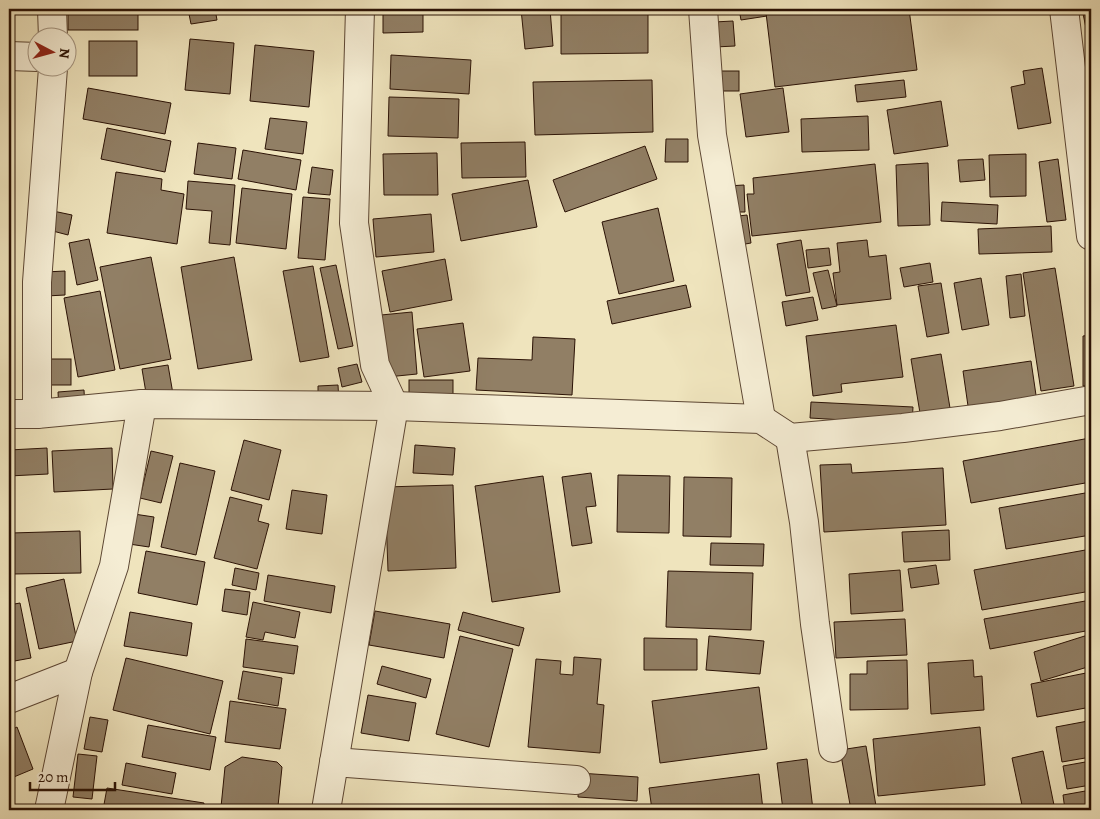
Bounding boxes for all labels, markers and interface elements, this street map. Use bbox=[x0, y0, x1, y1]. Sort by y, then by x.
north arrow bbox=[28, 28, 78, 78]
text: N bbox=[54, 47, 74, 59]
scale bar bbox=[30, 759, 115, 791]
text: 20 m bbox=[38, 767, 69, 787]

